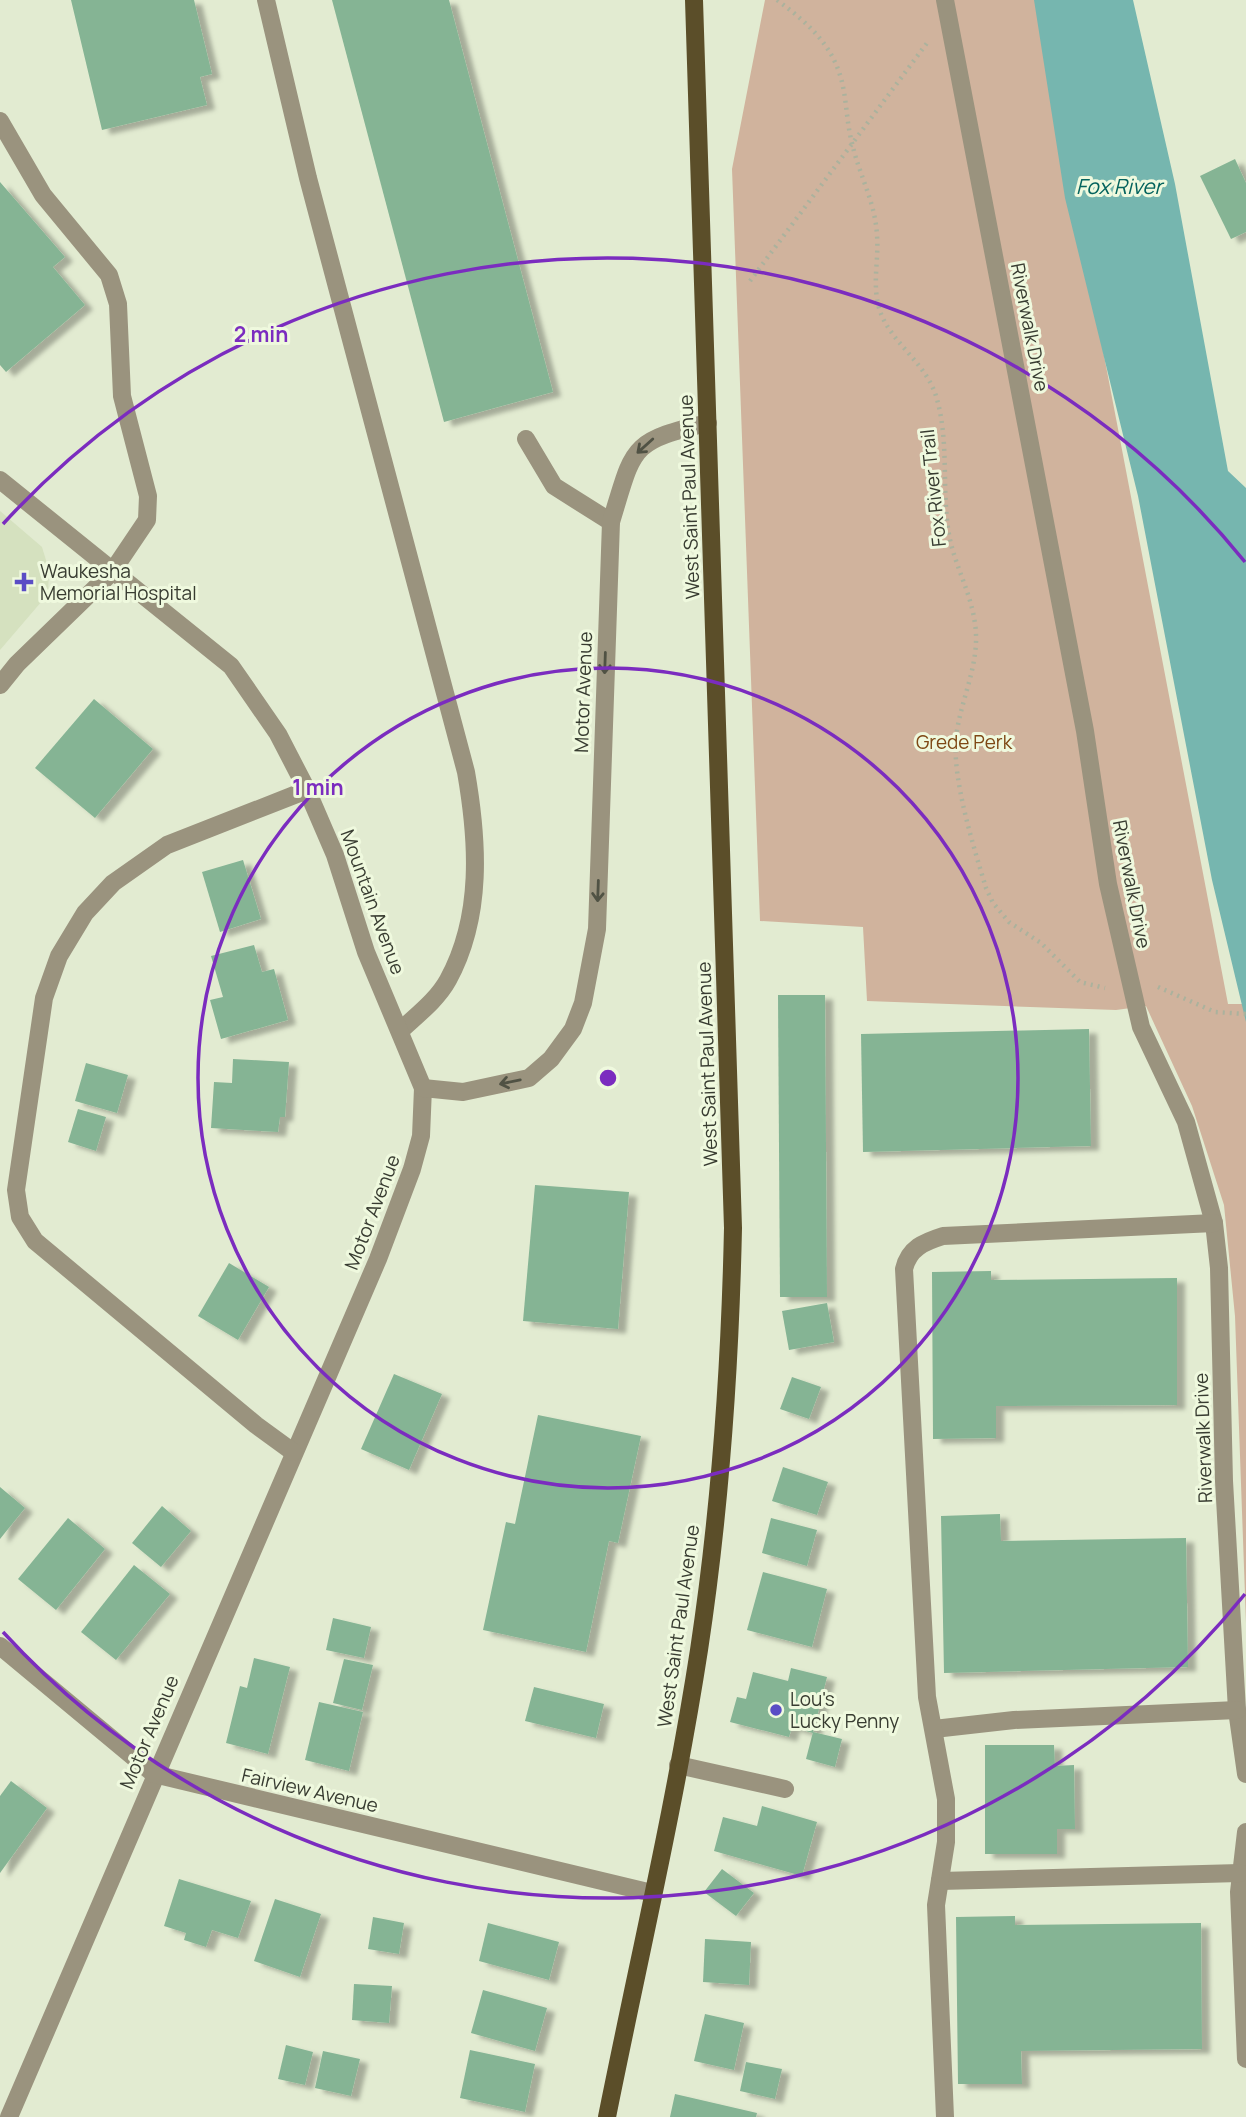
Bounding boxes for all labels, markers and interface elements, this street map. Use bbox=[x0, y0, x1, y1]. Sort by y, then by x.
water label: Fox River bbox=[1076, 172, 1164, 200]
street label: Riverwalk Drive bbox=[1005, 261, 1055, 393]
text: 2 min bbox=[234, 320, 288, 348]
street label: West Saint Paul Avenue bbox=[672, 394, 706, 600]
street label: Fox River Trail bbox=[914, 428, 952, 548]
one-way arrow bbox=[637, 437, 654, 454]
place label: Waukesha Memorial Hospital bbox=[40, 558, 197, 606]
marker: Waukesha Memorial Hospital bbox=[14, 572, 34, 592]
street label: Motor Avenue bbox=[568, 631, 598, 753]
one-way arrow bbox=[598, 652, 611, 675]
park label: Grede Perk bbox=[916, 729, 1013, 755]
text: 1 min bbox=[292, 773, 344, 801]
street label: Riverwalk Drive bbox=[1107, 818, 1157, 950]
street label: Mountain Avenue bbox=[335, 826, 411, 978]
one-way arrow bbox=[591, 879, 604, 902]
street label: West Saint Paul Avenue bbox=[690, 961, 724, 1167]
centre of rings bbox=[596, 1066, 620, 1090]
one-way arrow bbox=[499, 1076, 522, 1090]
street label: Motor Avenue bbox=[338, 1151, 406, 1273]
street label: Riverwalk Drive bbox=[1188, 1372, 1218, 1504]
street label: West Saint Paul Avenue bbox=[651, 1523, 705, 1729]
street label: Motor Avenue bbox=[113, 1671, 185, 1793]
place label: Lou's Lucky Penny bbox=[790, 1686, 899, 1734]
marker: Lou's Lucky Penny bbox=[768, 1702, 784, 1718]
street label: Fairview Avenue bbox=[239, 1762, 381, 1818]

